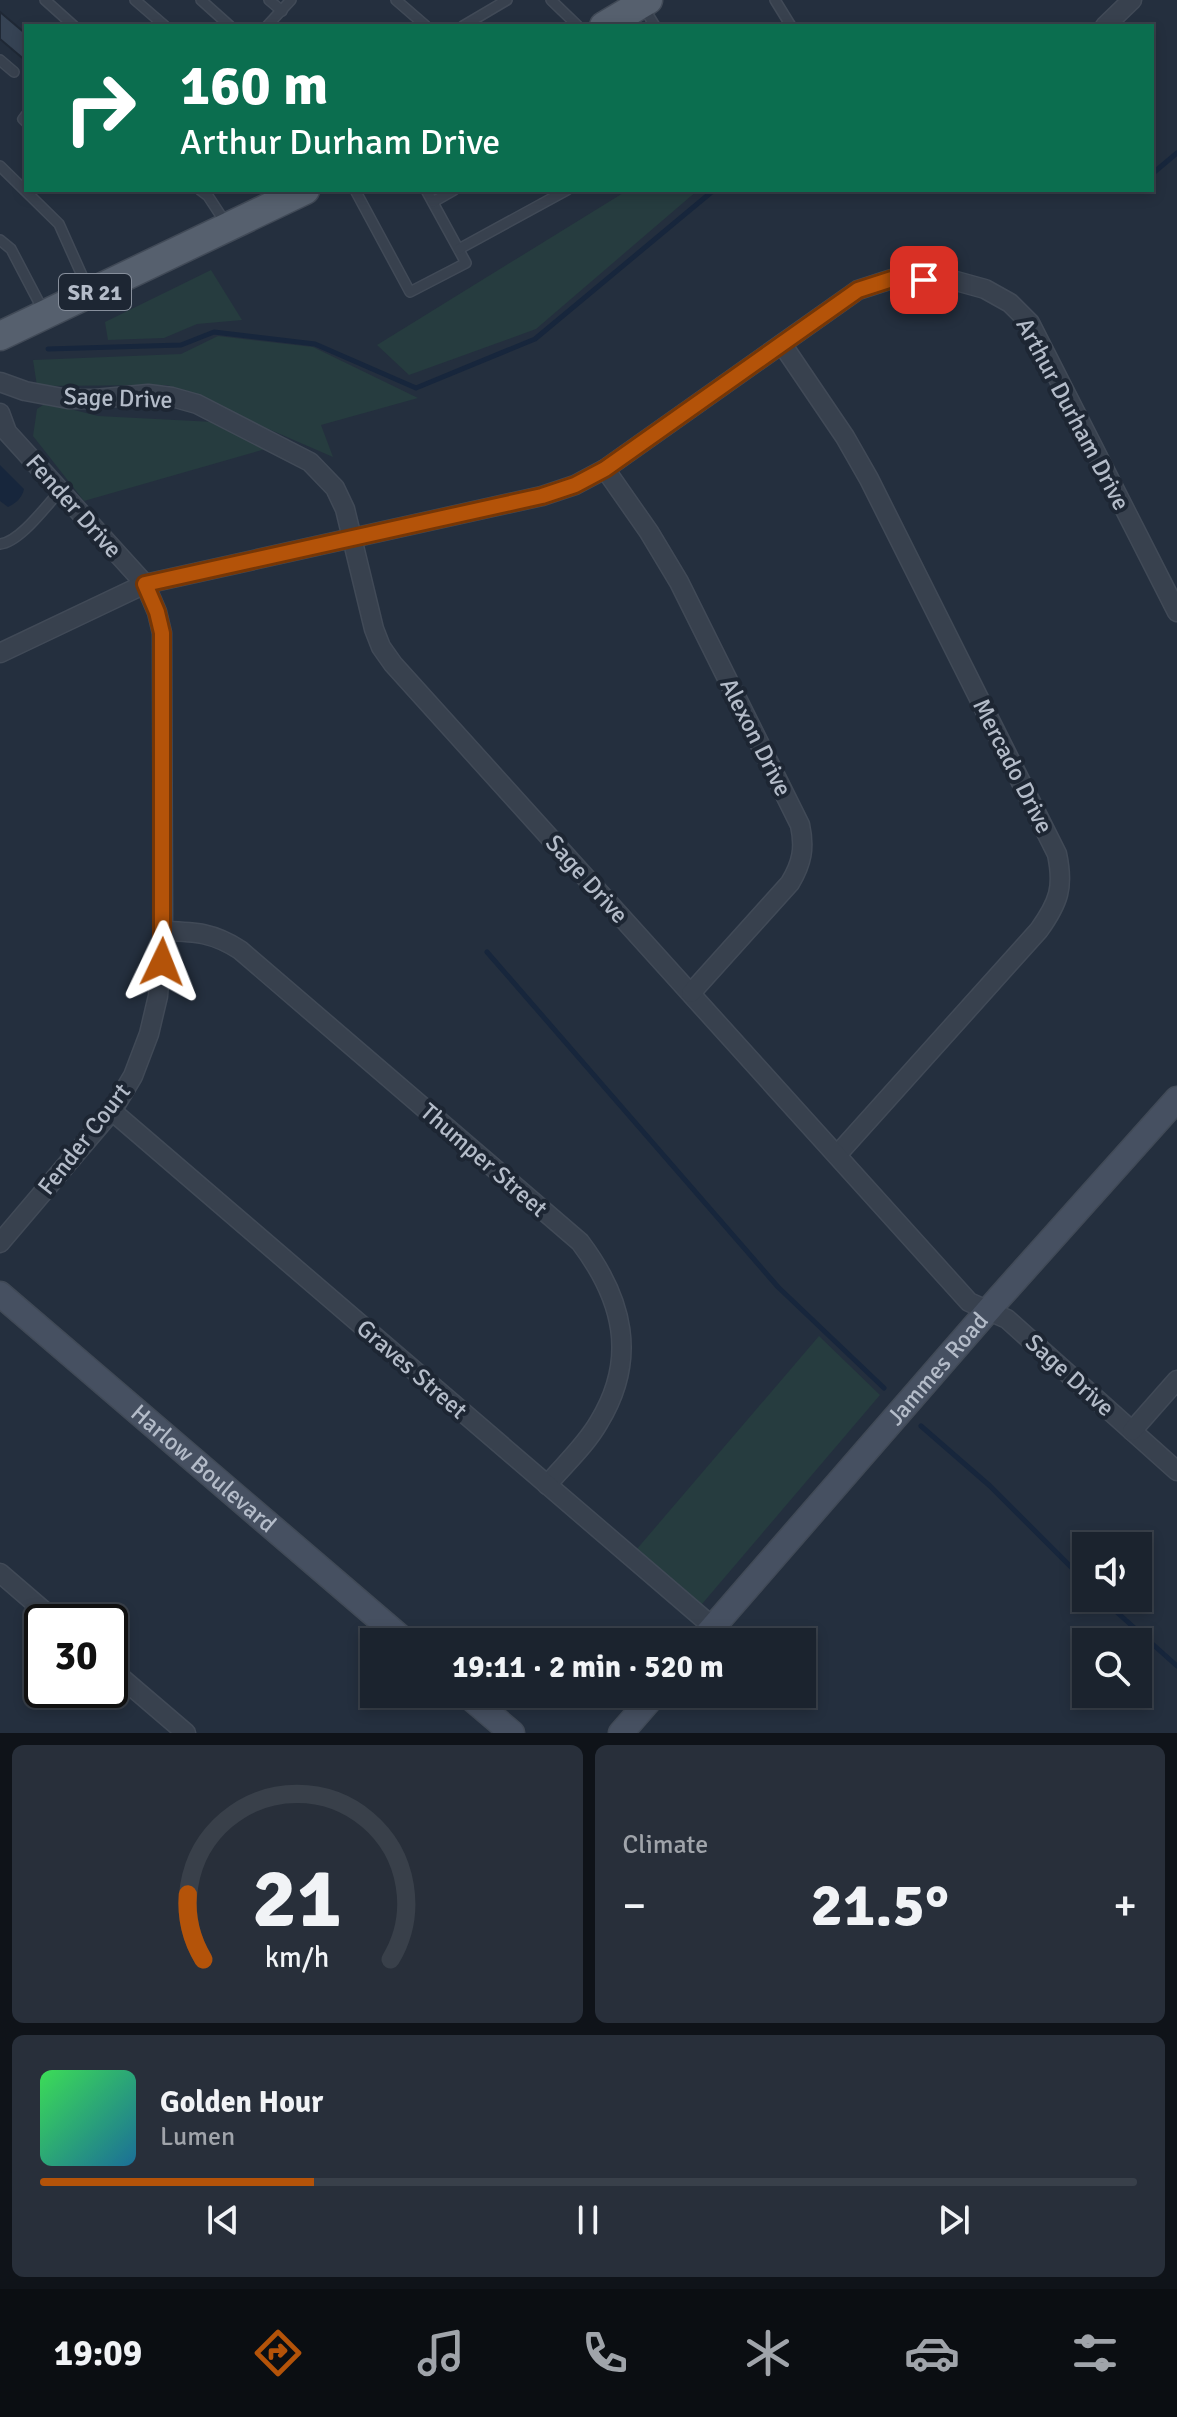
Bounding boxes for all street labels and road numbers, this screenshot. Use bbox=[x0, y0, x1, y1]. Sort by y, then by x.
road number: SR 21 bbox=[59, 274, 131, 310]
street label: Arthur Durham Drive bbox=[1010, 313, 1136, 515]
street label: Sage Drive bbox=[63, 381, 173, 415]
street label: Fender Drive bbox=[20, 448, 128, 564]
street label: Alexon Drive bbox=[713, 673, 799, 801]
street label: Mercado Drive bbox=[966, 694, 1060, 838]
street label: Sage Drive bbox=[539, 828, 635, 930]
street label: Fender Court bbox=[31, 1077, 137, 1201]
street label: Thumper Street bbox=[414, 1097, 554, 1223]
street label: Jammes Road bbox=[880, 1306, 995, 1431]
street label: Graves Street bbox=[351, 1313, 473, 1425]
street label: Sage Drive bbox=[1019, 1327, 1121, 1423]
street label: Harlow Boulevard bbox=[125, 1398, 282, 1539]

